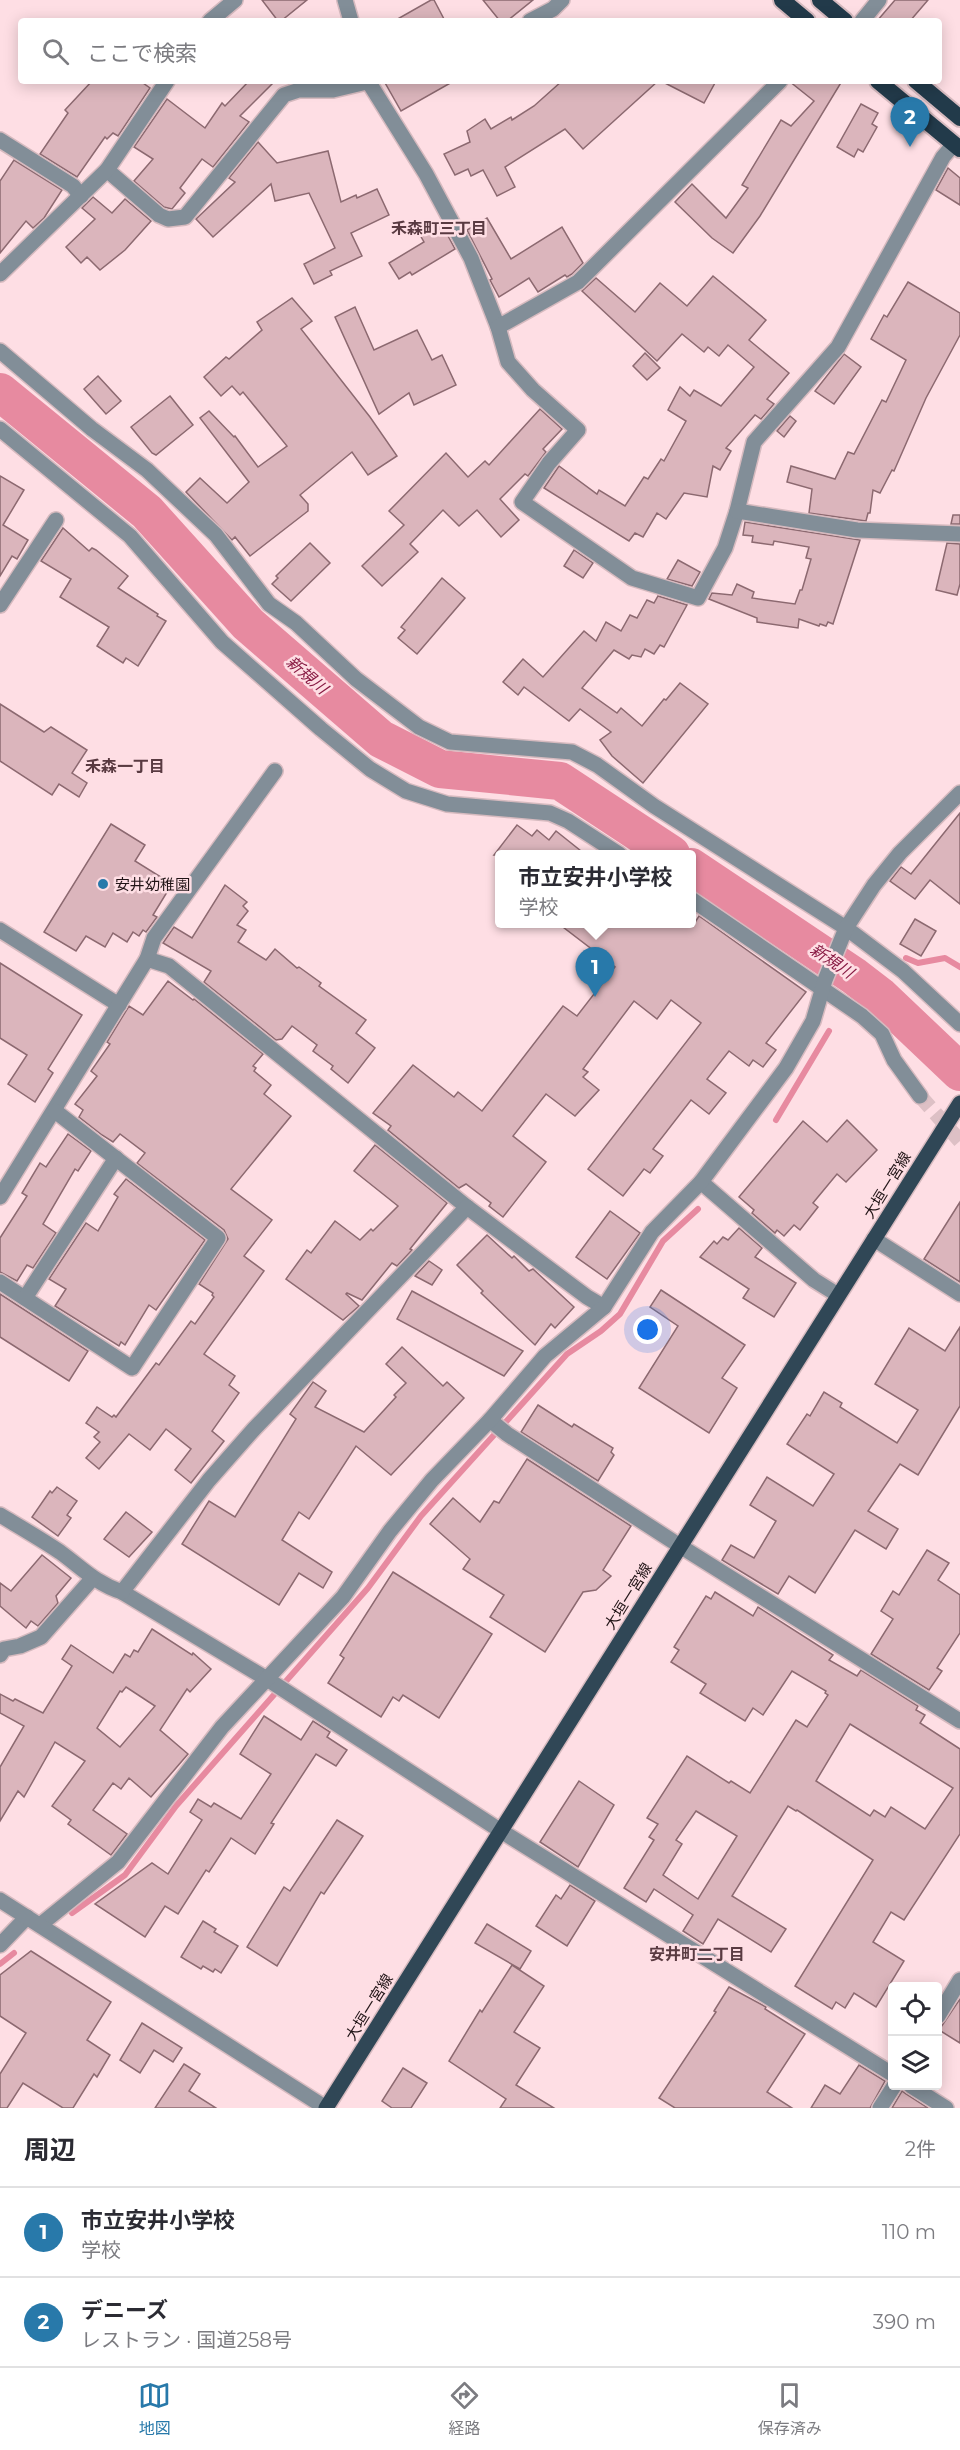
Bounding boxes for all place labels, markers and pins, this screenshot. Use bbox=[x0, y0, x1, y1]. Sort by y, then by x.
pin: 2 bbox=[890, 98, 930, 147]
place label: 安井幼稚園 bbox=[115, 875, 190, 894]
marker: 安井幼稚園 bbox=[96, 877, 110, 891]
pin: 1 bbox=[576, 948, 614, 997]

